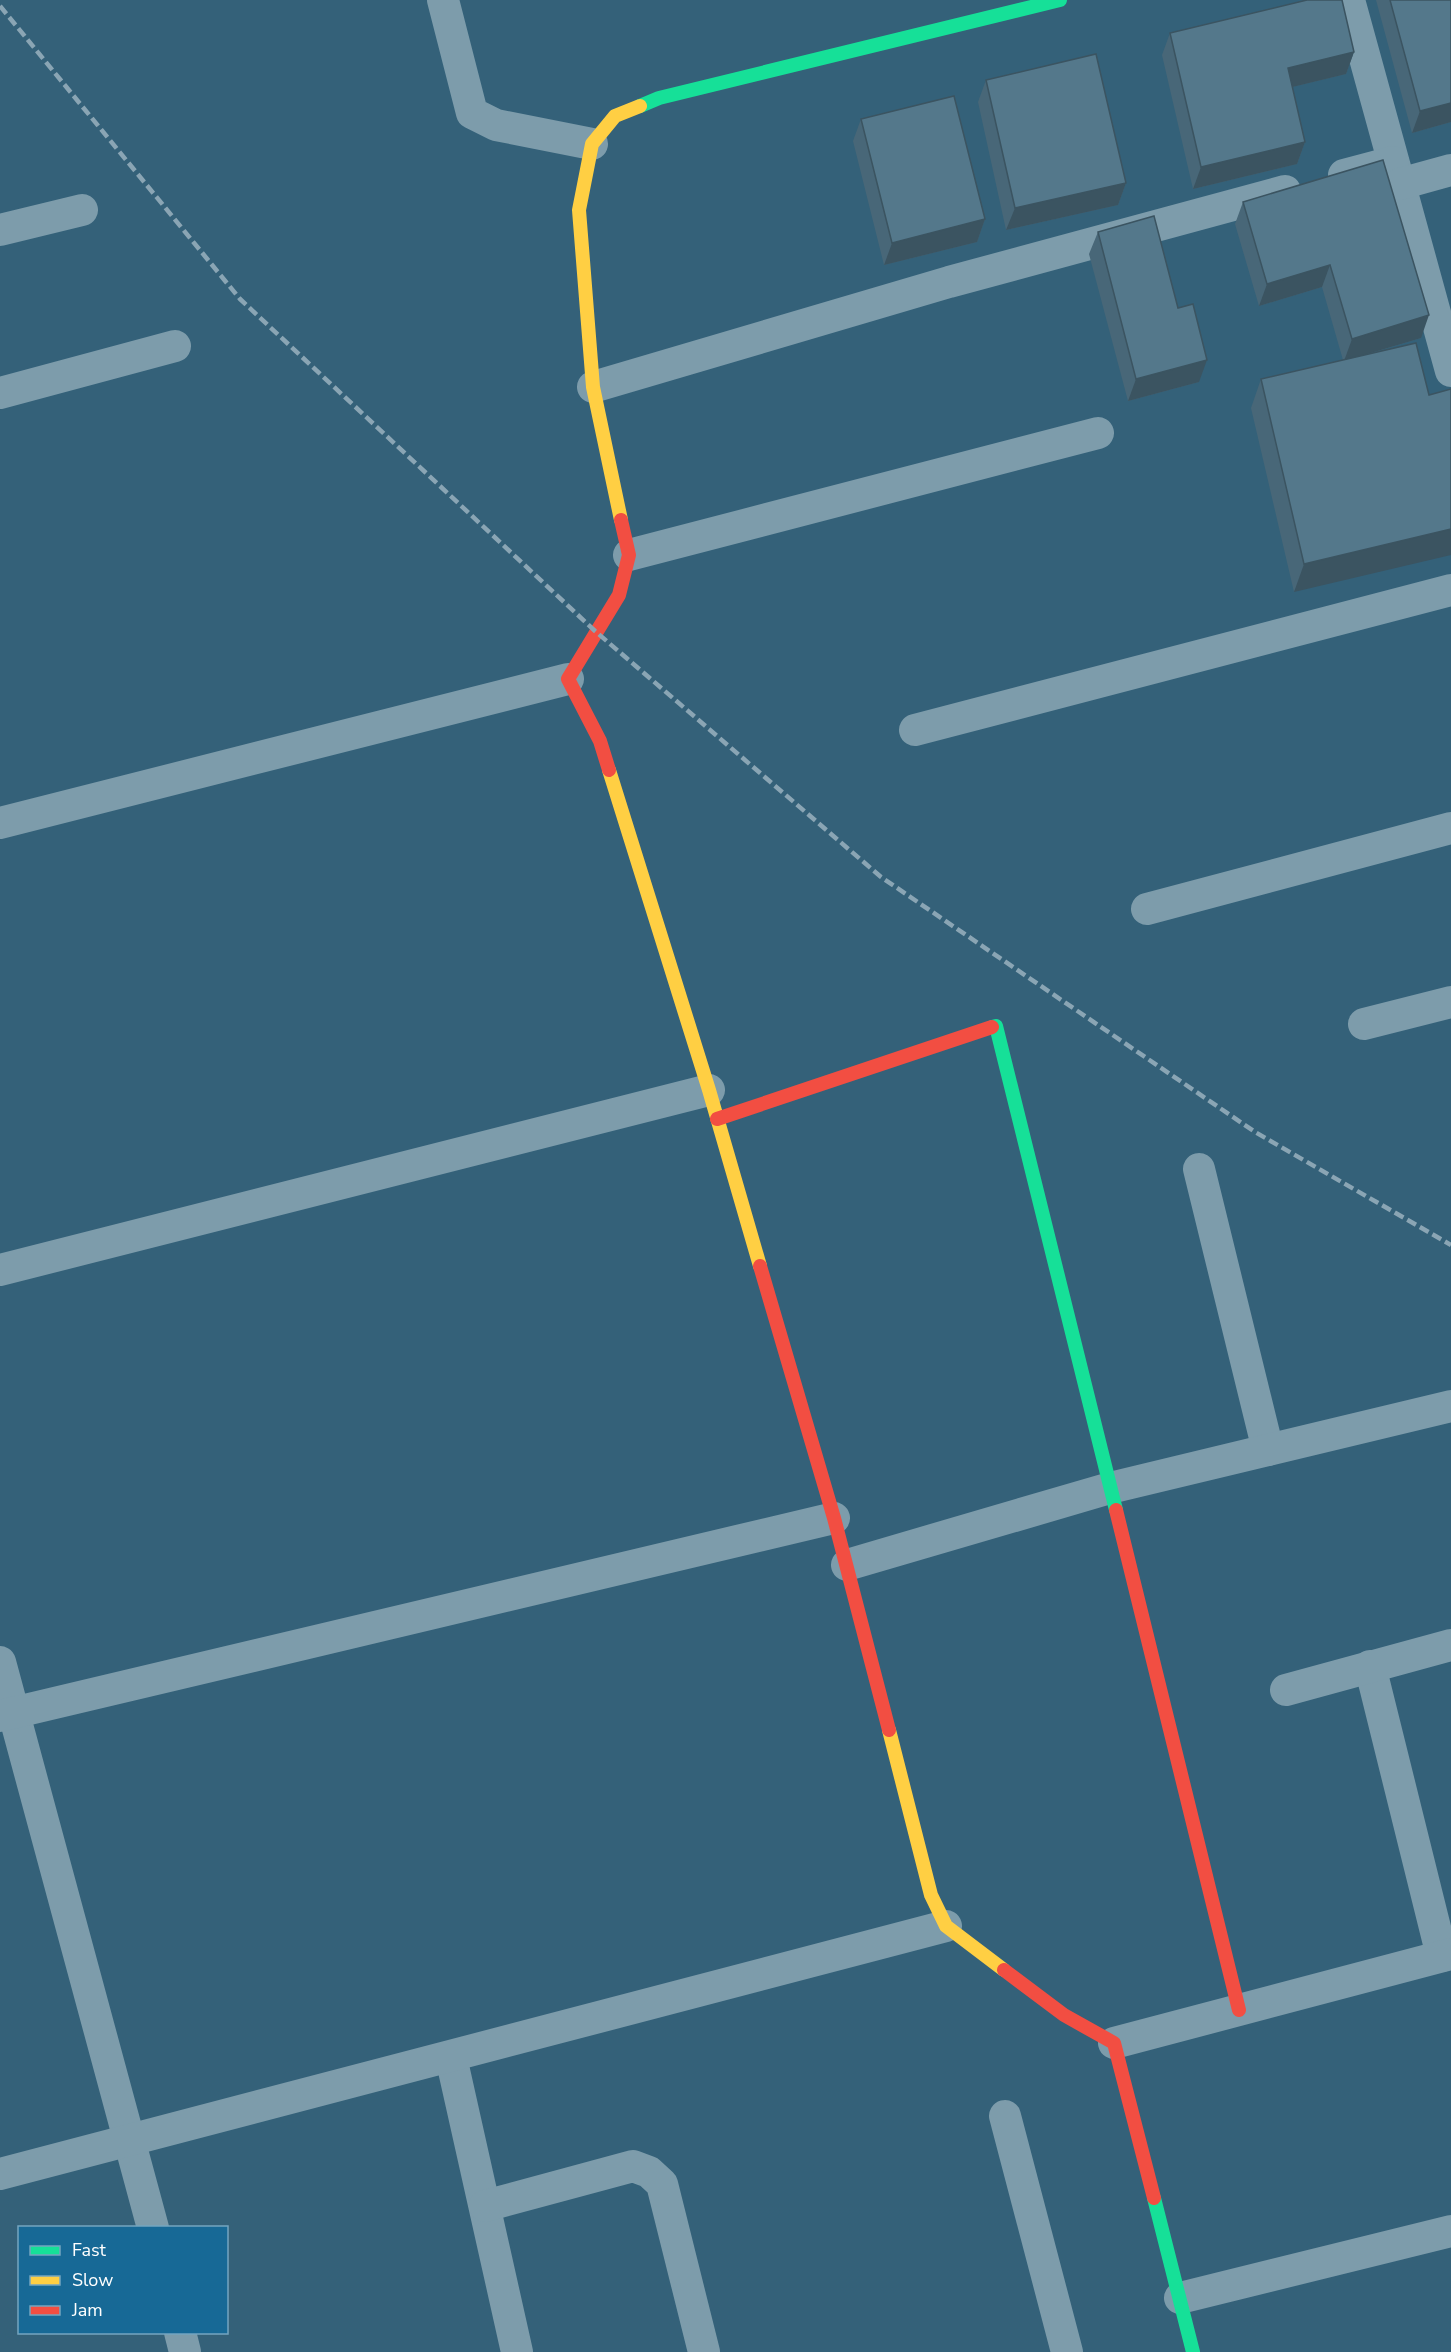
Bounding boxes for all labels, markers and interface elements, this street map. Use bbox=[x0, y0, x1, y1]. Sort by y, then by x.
legend bbox=[18, 2226, 228, 2334]
text: Fast bbox=[72, 2238, 107, 2262]
text: Slow bbox=[72, 2268, 113, 2292]
text: Jam bbox=[71, 2298, 103, 2322]

